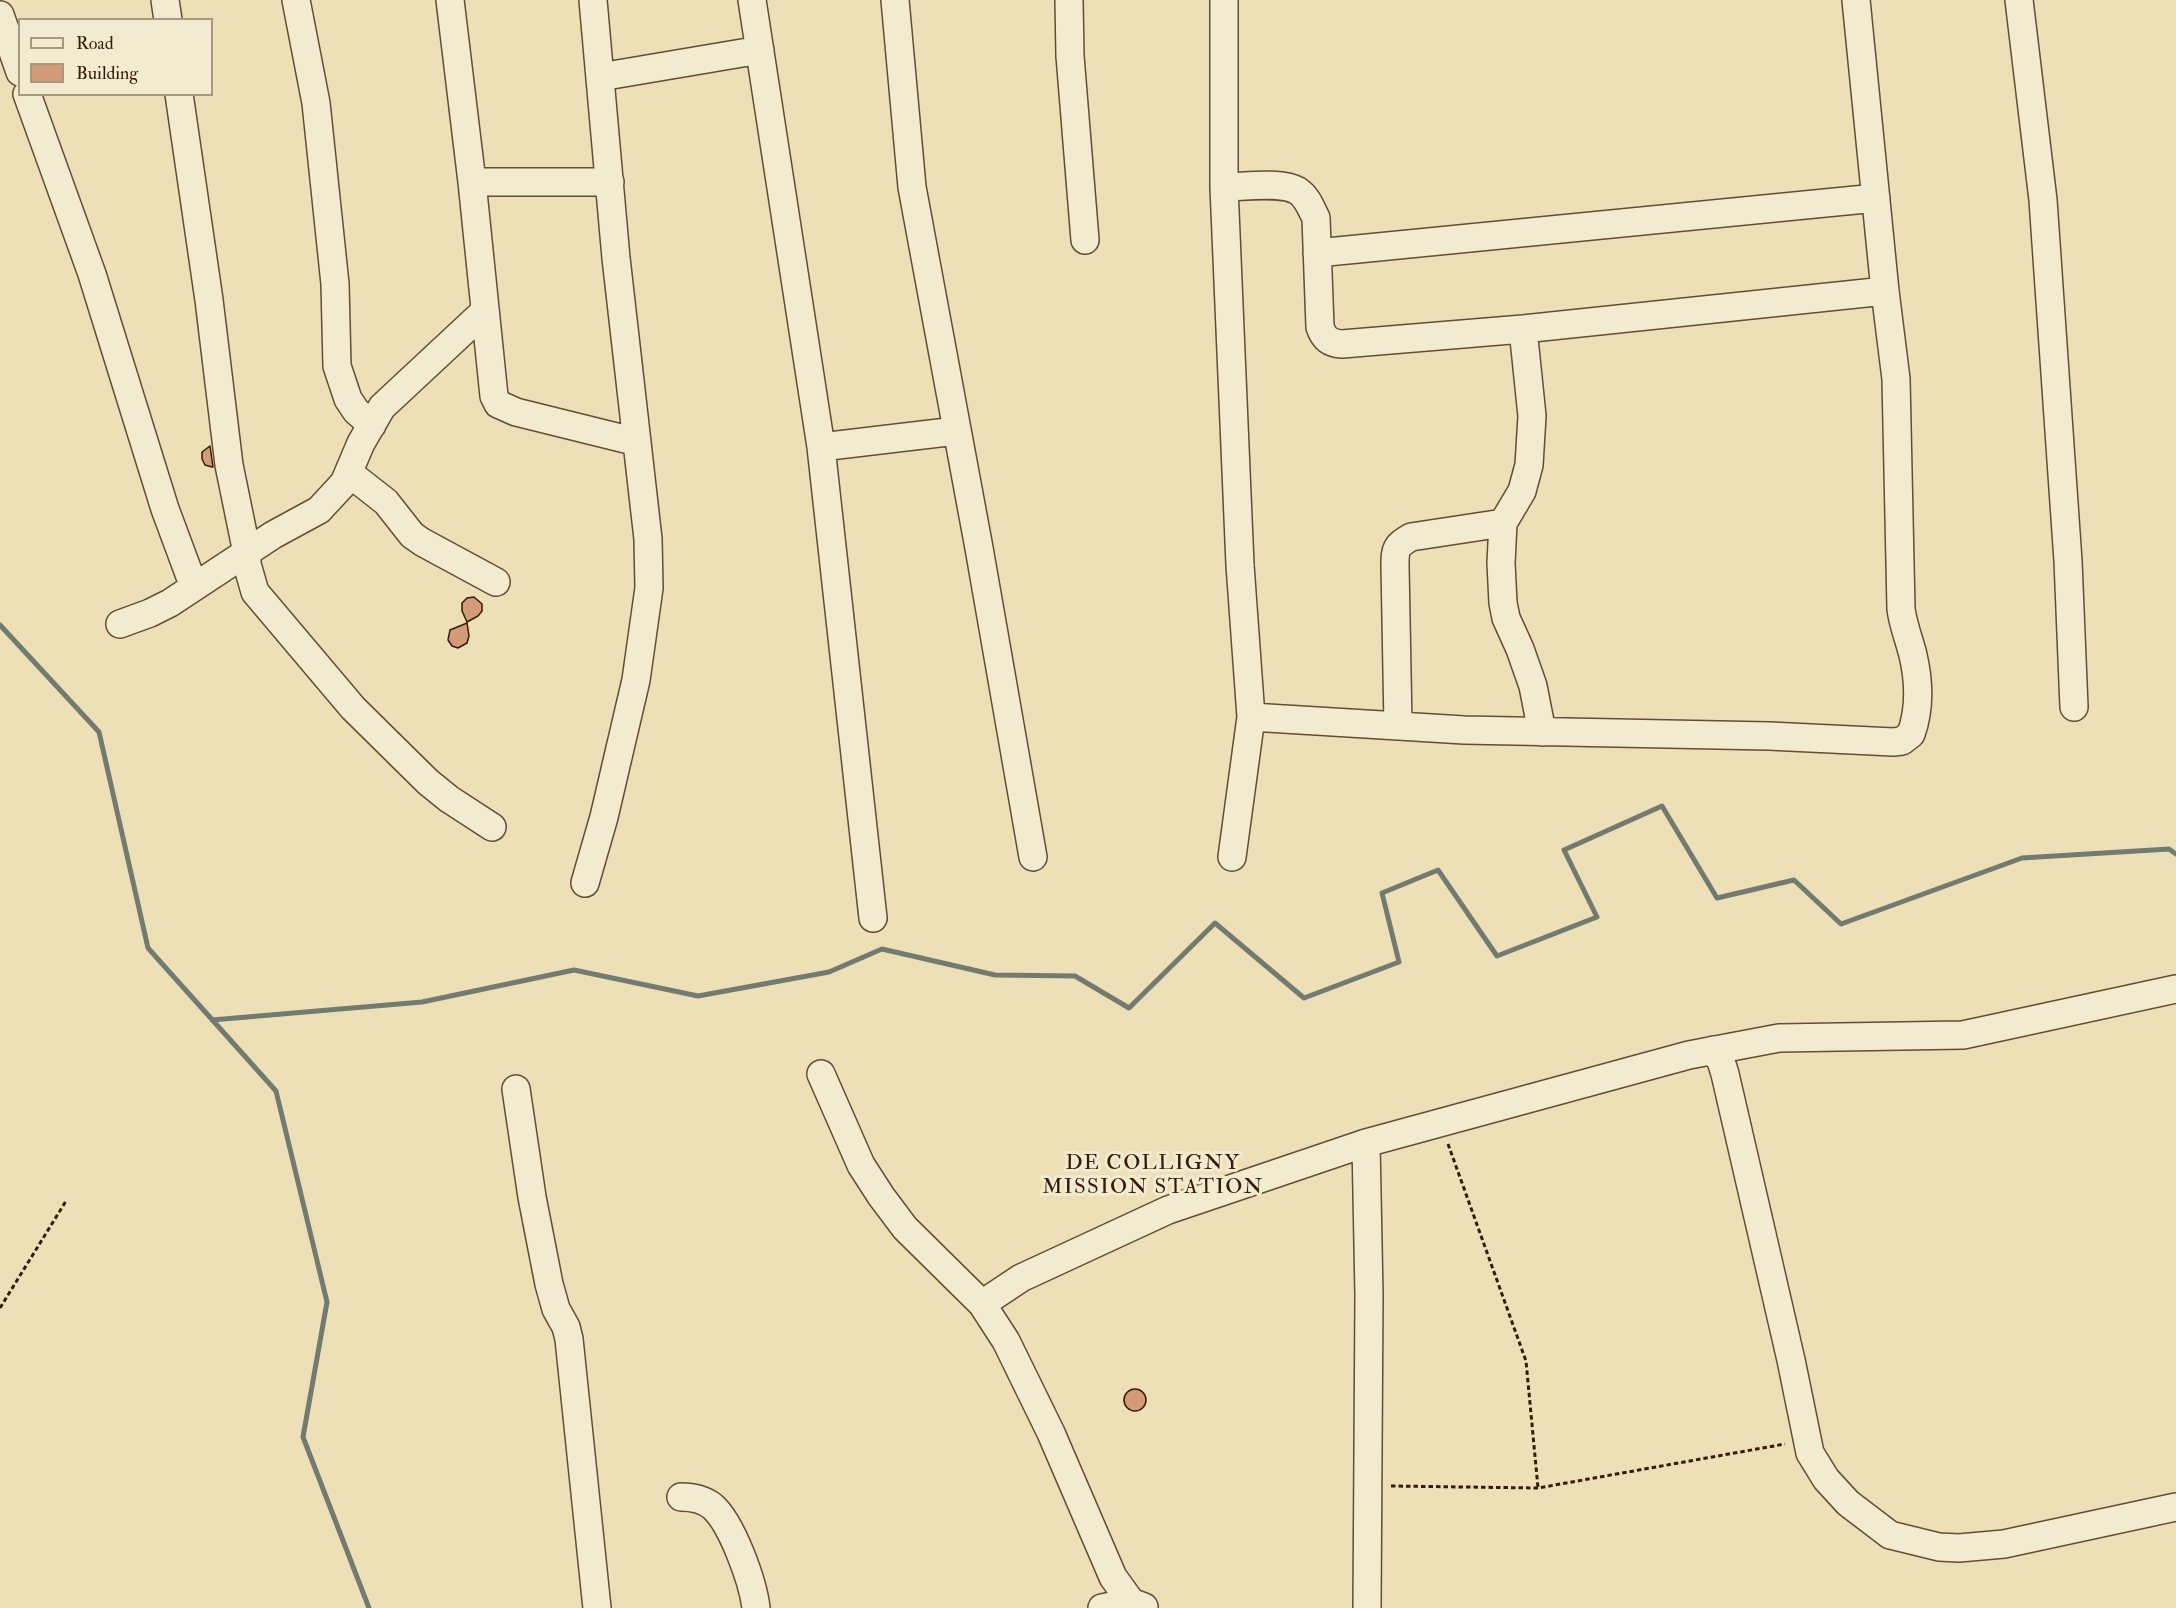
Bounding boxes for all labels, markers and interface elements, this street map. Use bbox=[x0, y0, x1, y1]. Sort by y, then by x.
legend bbox=[18, 18, 213, 96]
text: Road bbox=[76, 32, 114, 55]
text: Building bbox=[76, 62, 138, 85]
district label: DE COLLIGNY MISSION STATION bbox=[1042, 1151, 1264, 1201]

